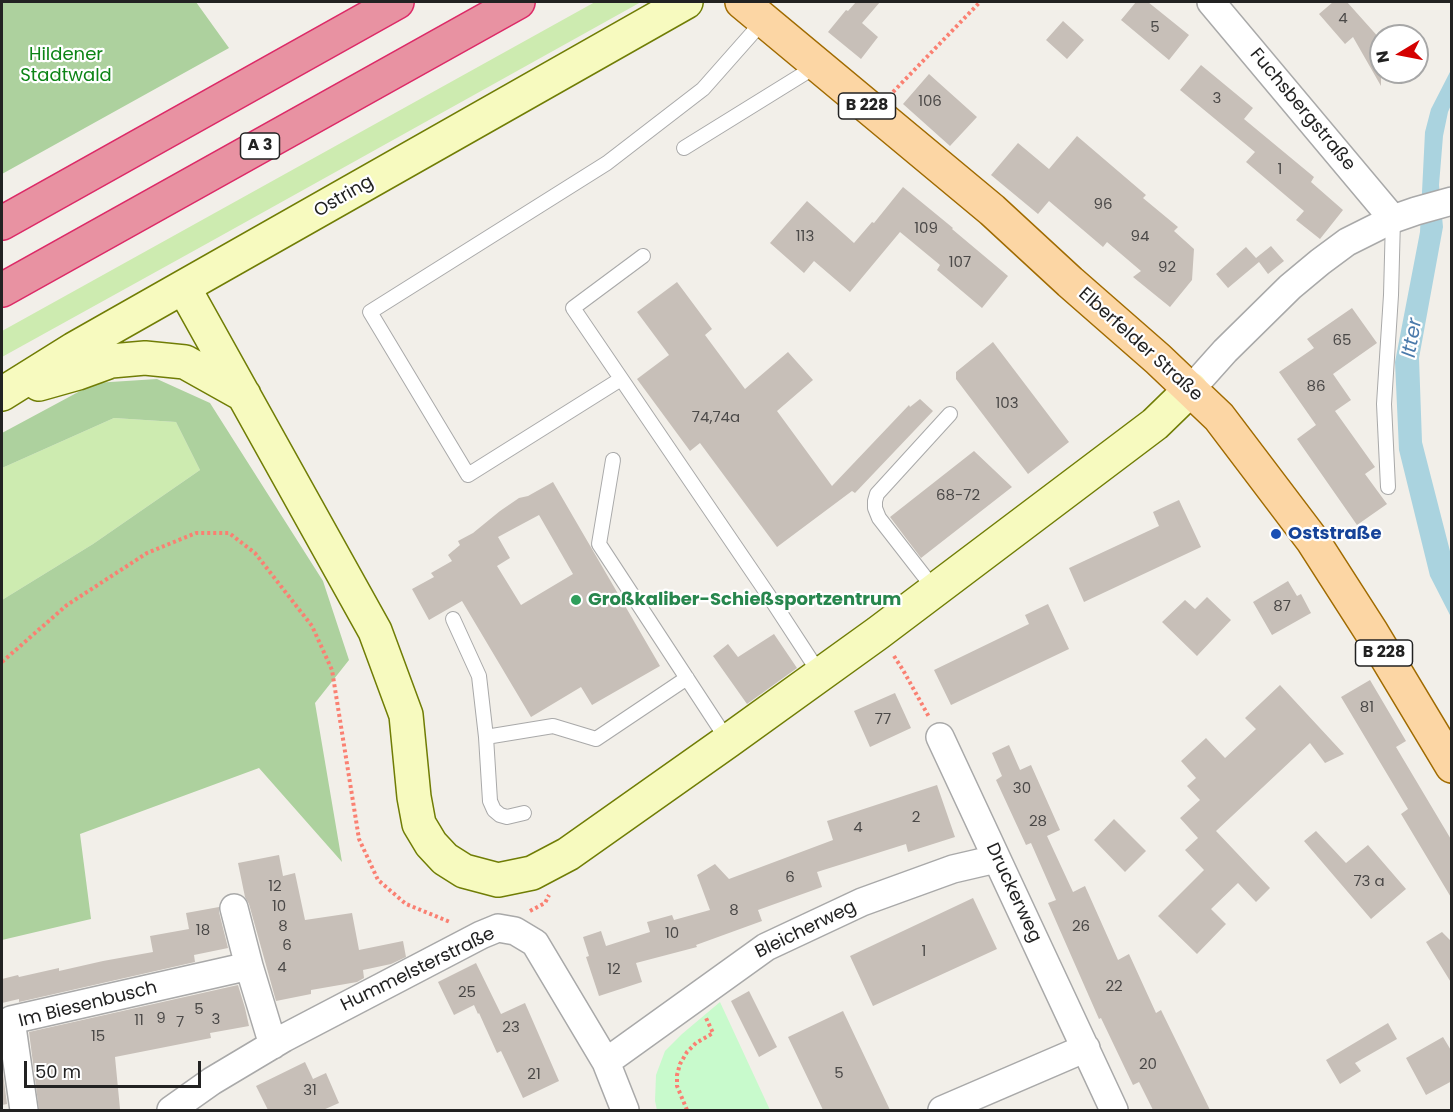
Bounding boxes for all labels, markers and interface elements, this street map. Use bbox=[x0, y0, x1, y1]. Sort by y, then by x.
house number: 4 bbox=[1338, 10, 1348, 28]
house number: 5 bbox=[1150, 19, 1160, 37]
north arrow bbox=[1369, 24, 1429, 84]
park label: Hildener Stadtwald bbox=[20, 44, 112, 86]
street label: Fuchsbergstraße bbox=[1245, 44, 1359, 176]
text: N bbox=[1370, 49, 1395, 65]
house number: 3 bbox=[1213, 90, 1221, 108]
road number: B 228 bbox=[838, 93, 896, 119]
house number: 106 bbox=[918, 93, 942, 111]
road number: A 3 bbox=[240, 133, 280, 159]
house number: 1 bbox=[1278, 161, 1282, 179]
street label: Ostring bbox=[310, 171, 378, 223]
house number: 96 bbox=[1094, 196, 1112, 214]
house number: 109 bbox=[914, 220, 938, 238]
house number: 113 bbox=[796, 228, 814, 246]
house number: 94 bbox=[1131, 228, 1149, 246]
house number: 107 bbox=[949, 254, 971, 272]
house number: 92 bbox=[1158, 259, 1176, 277]
street label: Elberfelder Straße bbox=[1074, 284, 1206, 406]
water label: Itter bbox=[1398, 317, 1428, 359]
house number: 65 bbox=[1333, 332, 1351, 350]
house number: 86 bbox=[1307, 378, 1325, 396]
house number: 103 bbox=[995, 395, 1019, 413]
house number: 74,74a bbox=[692, 409, 740, 427]
house number: 68-72 bbox=[936, 487, 980, 505]
place label: Oststraße bbox=[1288, 523, 1382, 545]
marker: Oststraße bbox=[1269, 527, 1283, 541]
place label: Großkaliber-Schießsportzentrum bbox=[588, 589, 901, 611]
marker: Großkaliber-Schießsportzentrum bbox=[569, 593, 583, 607]
house number: 87 bbox=[1273, 598, 1291, 616]
road number: B 228 bbox=[1356, 640, 1412, 666]
house number: 81 bbox=[1360, 699, 1374, 717]
house number: 77 bbox=[875, 711, 891, 729]
house number: 30 bbox=[1013, 780, 1031, 798]
house number: 2 bbox=[912, 809, 920, 827]
house number: 28 bbox=[1029, 813, 1047, 831]
house number: 4 bbox=[853, 819, 863, 837]
street label: Druckerweg bbox=[981, 840, 1045, 946]
house number: 6 bbox=[785, 869, 795, 887]
house number: 73 a bbox=[1353, 873, 1385, 891]
house number: 12 bbox=[268, 878, 282, 896]
street label: Bleicherweg bbox=[752, 896, 860, 964]
house number: 10 bbox=[272, 898, 286, 916]
house number: 8 bbox=[729, 902, 739, 920]
house number: 8 bbox=[278, 918, 288, 936]
house number: 26 bbox=[1072, 918, 1090, 936]
house number: 18 bbox=[196, 922, 210, 940]
street label: Hummelsterstraße bbox=[337, 923, 499, 1017]
house number: 10 bbox=[665, 925, 679, 943]
house number: 6 bbox=[282, 937, 292, 955]
house number: 1 bbox=[922, 943, 926, 961]
house number: 4 bbox=[277, 959, 287, 977]
house number: 12 bbox=[607, 961, 621, 979]
street label: Im Biesenbusch bbox=[16, 977, 160, 1033]
house number: 22 bbox=[1105, 978, 1123, 996]
house number: 25 bbox=[458, 984, 476, 1002]
house number: 5 bbox=[194, 1001, 204, 1019]
house number: 9 bbox=[156, 1010, 166, 1028]
house number: 3 bbox=[212, 1011, 220, 1029]
house number: 11 bbox=[134, 1012, 144, 1030]
house number: 7 bbox=[176, 1014, 184, 1032]
house number: 23 bbox=[502, 1019, 520, 1037]
house number: 15 bbox=[91, 1028, 105, 1046]
scale bar bbox=[27, 1049, 204, 1087]
house number: 20 bbox=[1139, 1056, 1157, 1074]
text: 50 m bbox=[35, 1059, 81, 1084]
house number: 5 bbox=[834, 1065, 844, 1083]
house number: 21 bbox=[527, 1066, 541, 1084]
house number: 31 bbox=[303, 1082, 317, 1100]

